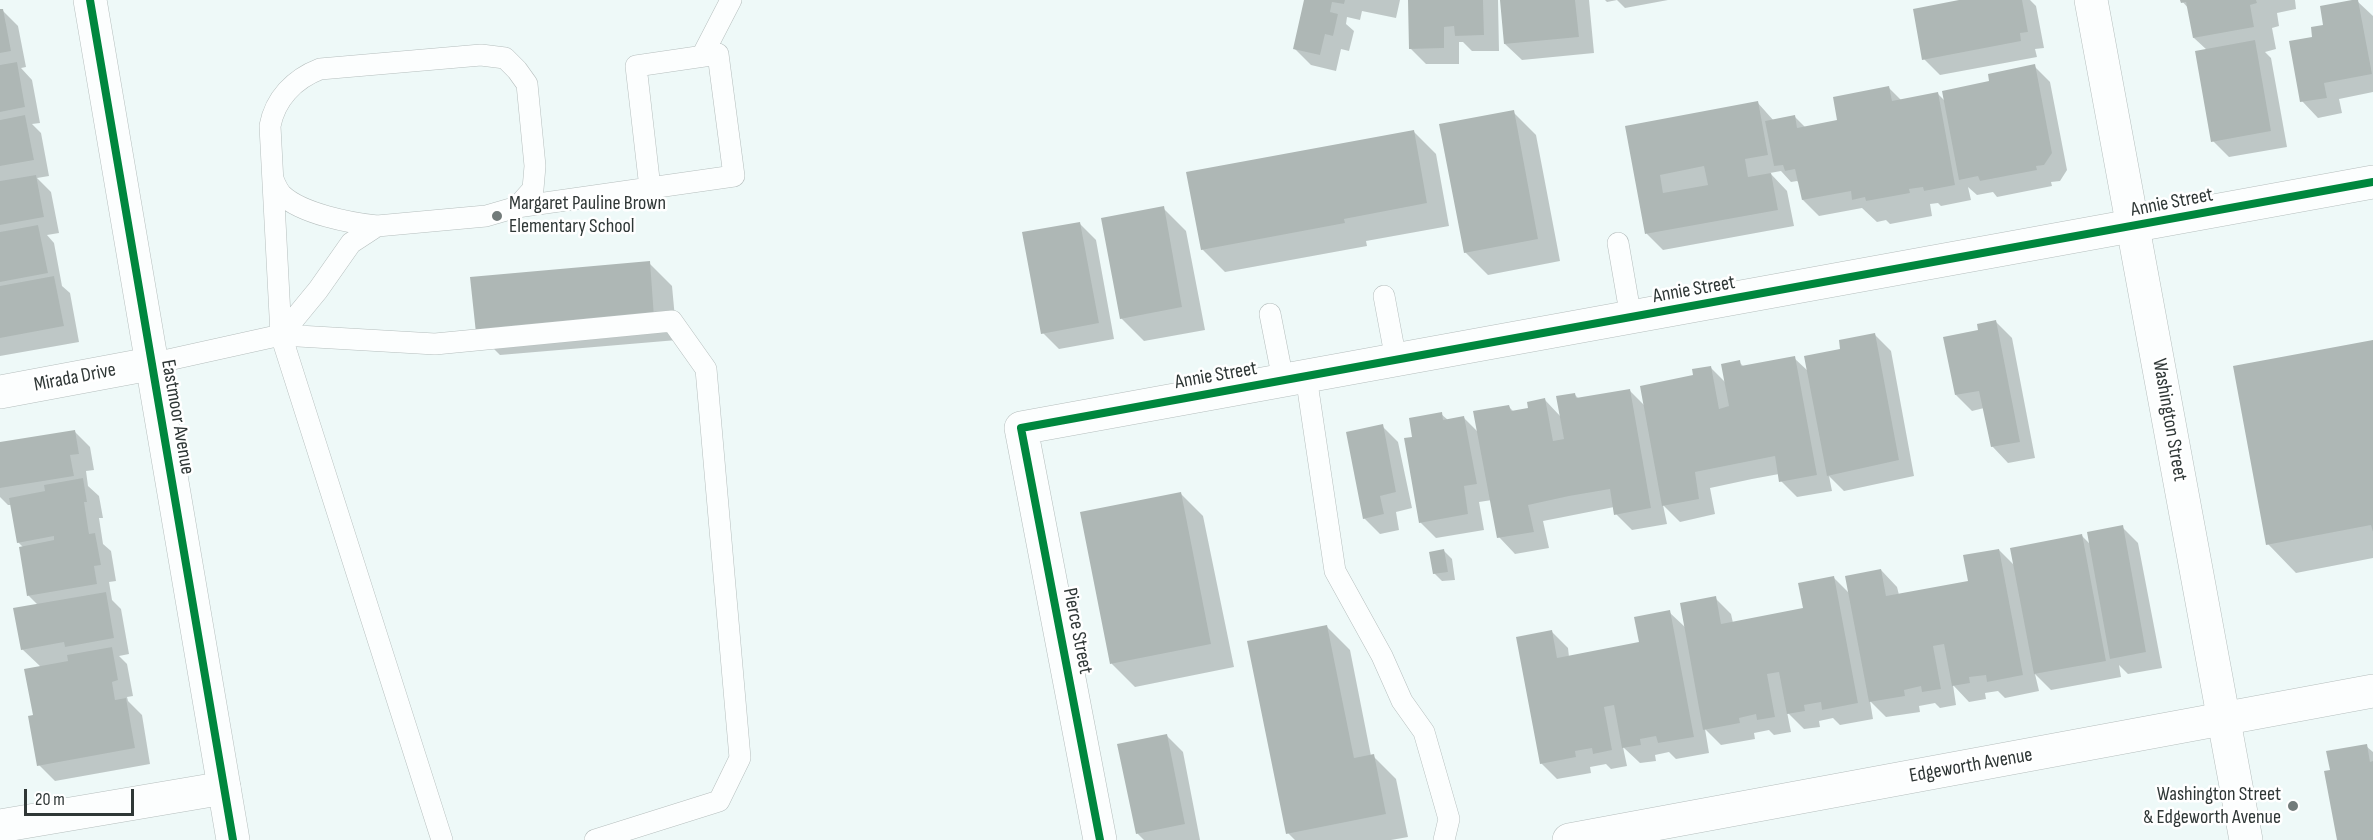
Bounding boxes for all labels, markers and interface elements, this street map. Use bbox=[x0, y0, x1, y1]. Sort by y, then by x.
street label: Annie Street bbox=[2129, 183, 2215, 223]
place label: Margaret Pauline Brown Elementary School bbox=[509, 192, 666, 239]
marker: Margaret Pauline Brown Elementary School bbox=[490, 209, 504, 223]
street label: Annie Street bbox=[1651, 271, 1737, 309]
street label: Annie Street bbox=[1173, 357, 1259, 395]
street label: Washington Street bbox=[2146, 357, 2192, 483]
street label: Mirada Drive bbox=[32, 358, 118, 398]
street label: Eastmoor Avenue bbox=[155, 358, 199, 476]
street label: Pierce Street bbox=[1057, 586, 1097, 676]
street label: Edgeworth Avenue bbox=[1908, 743, 2034, 789]
scale bar bbox=[27, 777, 136, 815]
place label: Washington Street & Edgeworth Avenue bbox=[2143, 783, 2281, 830]
text: 20 m bbox=[35, 789, 65, 810]
marker: Washington Street & Edgeworth Avenue bbox=[2286, 799, 2300, 813]

